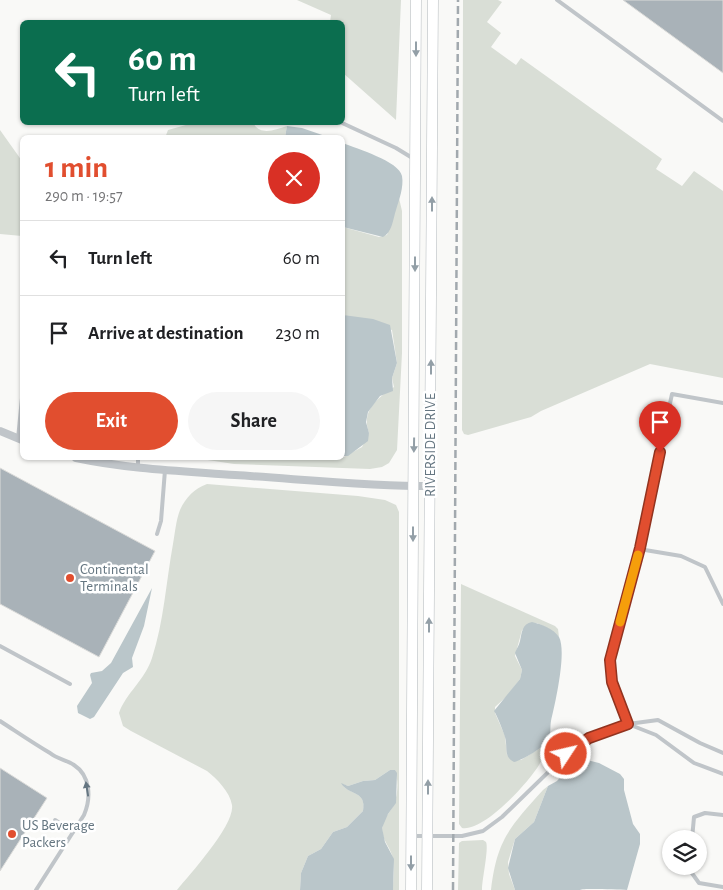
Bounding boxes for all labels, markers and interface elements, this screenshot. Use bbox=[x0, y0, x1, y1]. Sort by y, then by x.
icon: left bbox=[45, 40, 110, 105]
one-way arrow bbox=[412, 41, 420, 57]
text: 60 m bbox=[128, 42, 197, 77]
text: Turn left bbox=[128, 83, 200, 105]
button: close bbox=[268, 152, 320, 204]
text: 1 min bbox=[45, 153, 108, 183]
text: 290 m · 19:57 bbox=[45, 188, 123, 204]
one-way arrow bbox=[428, 196, 436, 212]
icon: left bbox=[45, 244, 73, 272]
text: Turn left bbox=[88, 249, 152, 268]
text: 60 m bbox=[283, 249, 320, 268]
one-way arrow bbox=[411, 256, 419, 272]
icon: arrive bbox=[45, 319, 73, 347]
text: Arrive at destination bbox=[88, 324, 244, 343]
text: 230 m bbox=[275, 324, 320, 343]
one-way arrow bbox=[427, 359, 435, 375]
button: Exit bbox=[45, 392, 178, 450]
button: Share bbox=[188, 392, 320, 450]
street label: RIVERSIDE DRIVE bbox=[423, 393, 438, 497]
pin bbox=[639, 401, 681, 452]
icon: arrive bbox=[646, 408, 674, 436]
one-way arrow bbox=[410, 437, 418, 453]
one-way arrow bbox=[409, 527, 417, 543]
place label: Continental Terminals bbox=[80, 562, 149, 594]
marker: Continental Terminals bbox=[64, 572, 76, 584]
one-way arrow bbox=[425, 616, 433, 632]
position arrow bbox=[539, 727, 591, 779]
one-way arrow bbox=[424, 779, 432, 795]
one-way arrow bbox=[83, 781, 91, 797]
place label: US Beverage Packers bbox=[22, 818, 95, 850]
marker: US Beverage Packers bbox=[6, 828, 18, 840]
map controls bbox=[662, 830, 707, 875]
button: layers bbox=[662, 830, 707, 875]
one-way arrow bbox=[407, 855, 415, 871]

